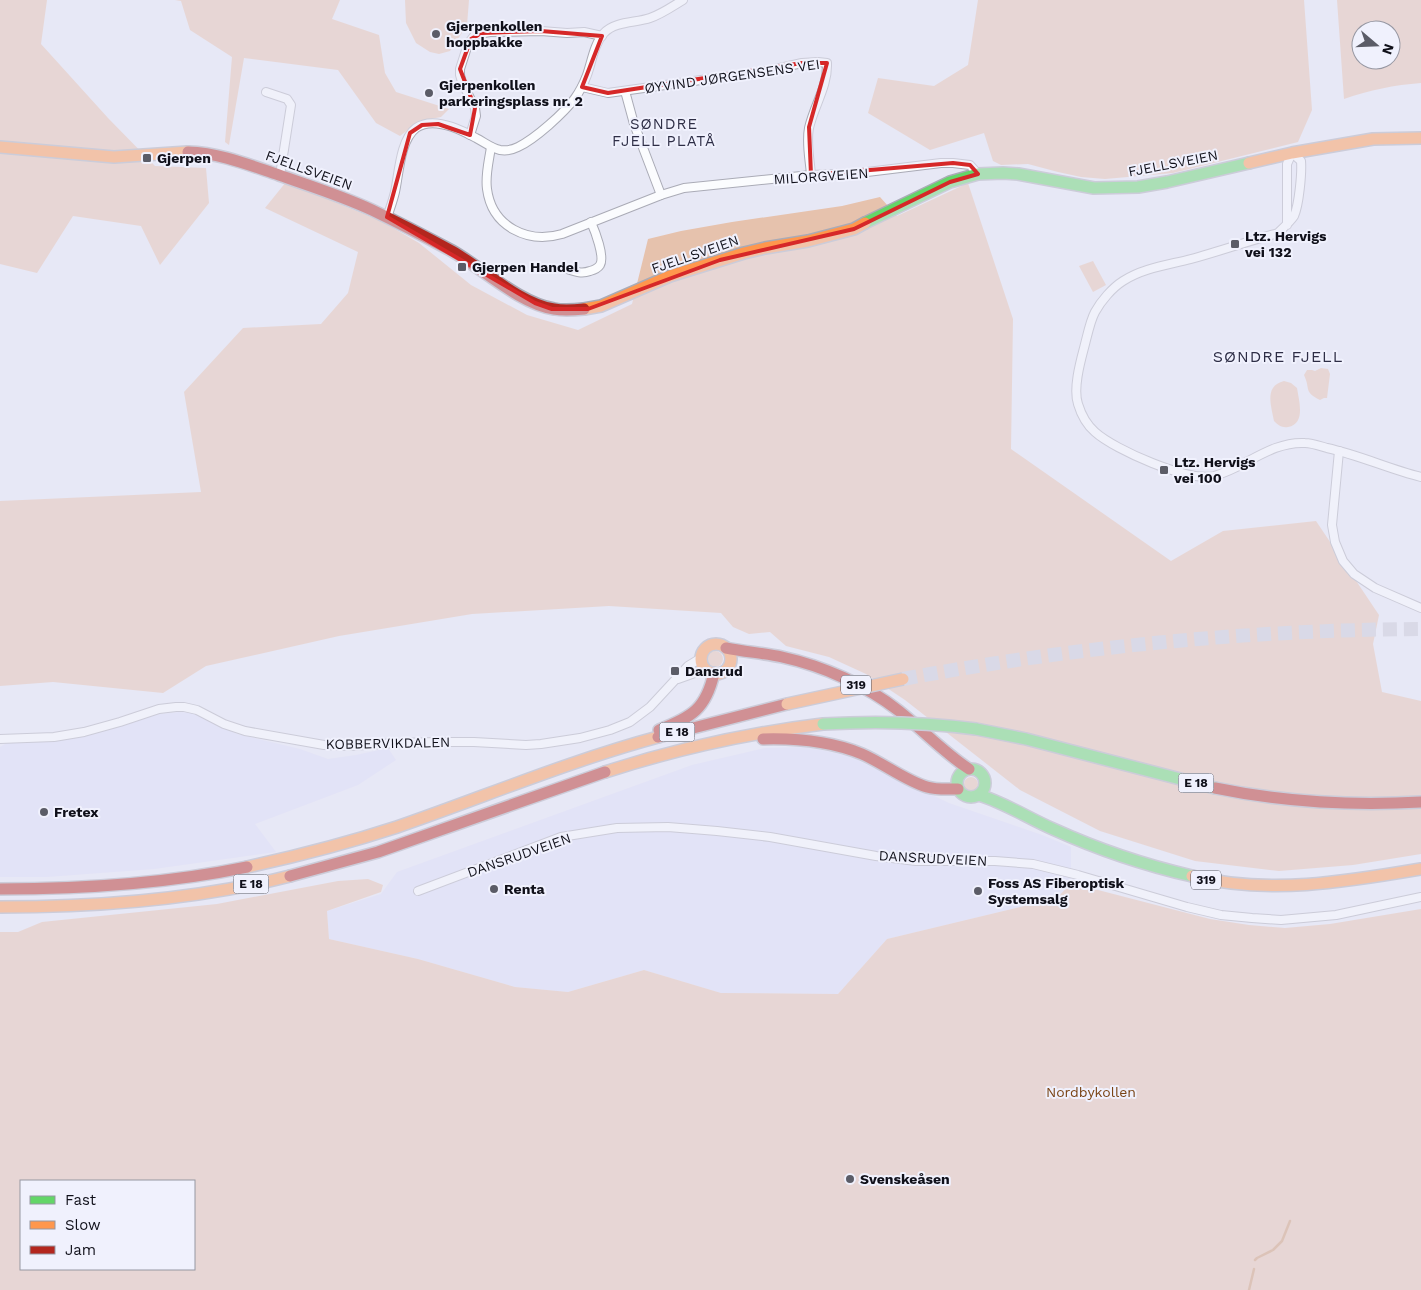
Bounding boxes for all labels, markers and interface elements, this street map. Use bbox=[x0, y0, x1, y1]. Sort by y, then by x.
place label: Gjerpenkollen hoppbakke bbox=[446, 18, 543, 50]
north arrow bbox=[1351, 20, 1401, 70]
marker: Gjerpenkollen hoppbakke bbox=[430, 28, 442, 40]
text: N bbox=[1379, 42, 1398, 57]
street label: ØYVIND JØRGENSENS VEI bbox=[643, 56, 821, 96]
place label: Gjerpenkollen parkeringsplass nr. 2 bbox=[439, 77, 583, 109]
marker: Gjerpenkollen parkeringsplass nr. 2 bbox=[423, 87, 435, 99]
district label: SØNDRE FJELL PLATÅ bbox=[612, 115, 716, 150]
street label: FJELLSVEIEN bbox=[1127, 146, 1219, 180]
street label: FJELLSVEIEN bbox=[263, 147, 355, 193]
place label: Gjerpen bbox=[157, 150, 211, 166]
marker: Gjerpen bbox=[141, 152, 153, 164]
street label: MILORGVEIEN bbox=[773, 165, 869, 187]
place label: Ltz. Hervigs vei 132 bbox=[1244, 228, 1327, 260]
street label: FJELLSVEIEN bbox=[649, 232, 741, 276]
marker: Ltz. Hervigs vei 132 bbox=[1229, 238, 1241, 250]
place label: Gjerpen Handel bbox=[472, 259, 579, 275]
marker: Gjerpen Handel bbox=[456, 261, 468, 273]
district label: SØNDRE FJELL bbox=[1213, 347, 1343, 366]
place label: Ltz. Hervigs vei 100 bbox=[1173, 454, 1256, 486]
marker: Ltz. Hervigs vei 100 bbox=[1158, 464, 1170, 476]
place label: Dansrud bbox=[685, 663, 743, 679]
marker: Dansrud bbox=[669, 665, 681, 677]
road number: 319 bbox=[841, 676, 871, 694]
road number: E 18 bbox=[660, 722, 694, 742]
street label: KOBBERVIKDALEN bbox=[326, 734, 450, 752]
road number: E 18 bbox=[1178, 774, 1214, 792]
place label: Fretex bbox=[54, 804, 99, 820]
marker: Fretex bbox=[38, 806, 50, 818]
street label: DANSRUDVEIEN bbox=[465, 830, 573, 880]
street label: DANSRUDVEIEN bbox=[878, 847, 988, 869]
road number: 319 bbox=[1191, 870, 1221, 890]
road number: E 18 bbox=[234, 874, 268, 894]
place label: Foss AS Fiberoptisk Systemsalg bbox=[988, 875, 1125, 907]
place label: Renta bbox=[504, 881, 546, 897]
marker: Renta bbox=[488, 883, 500, 895]
marker: Foss AS Fiberoptisk Systemsalg bbox=[972, 885, 984, 897]
park label: Nordbykollen bbox=[1046, 1084, 1136, 1100]
place label: Svenskeåsen bbox=[860, 1171, 950, 1187]
marker: Svenskeåsen bbox=[844, 1173, 856, 1185]
legend bbox=[20, 1180, 195, 1270]
text: Fast bbox=[65, 1191, 97, 1209]
text: Slow bbox=[65, 1216, 101, 1234]
text: Jam bbox=[65, 1241, 96, 1259]

